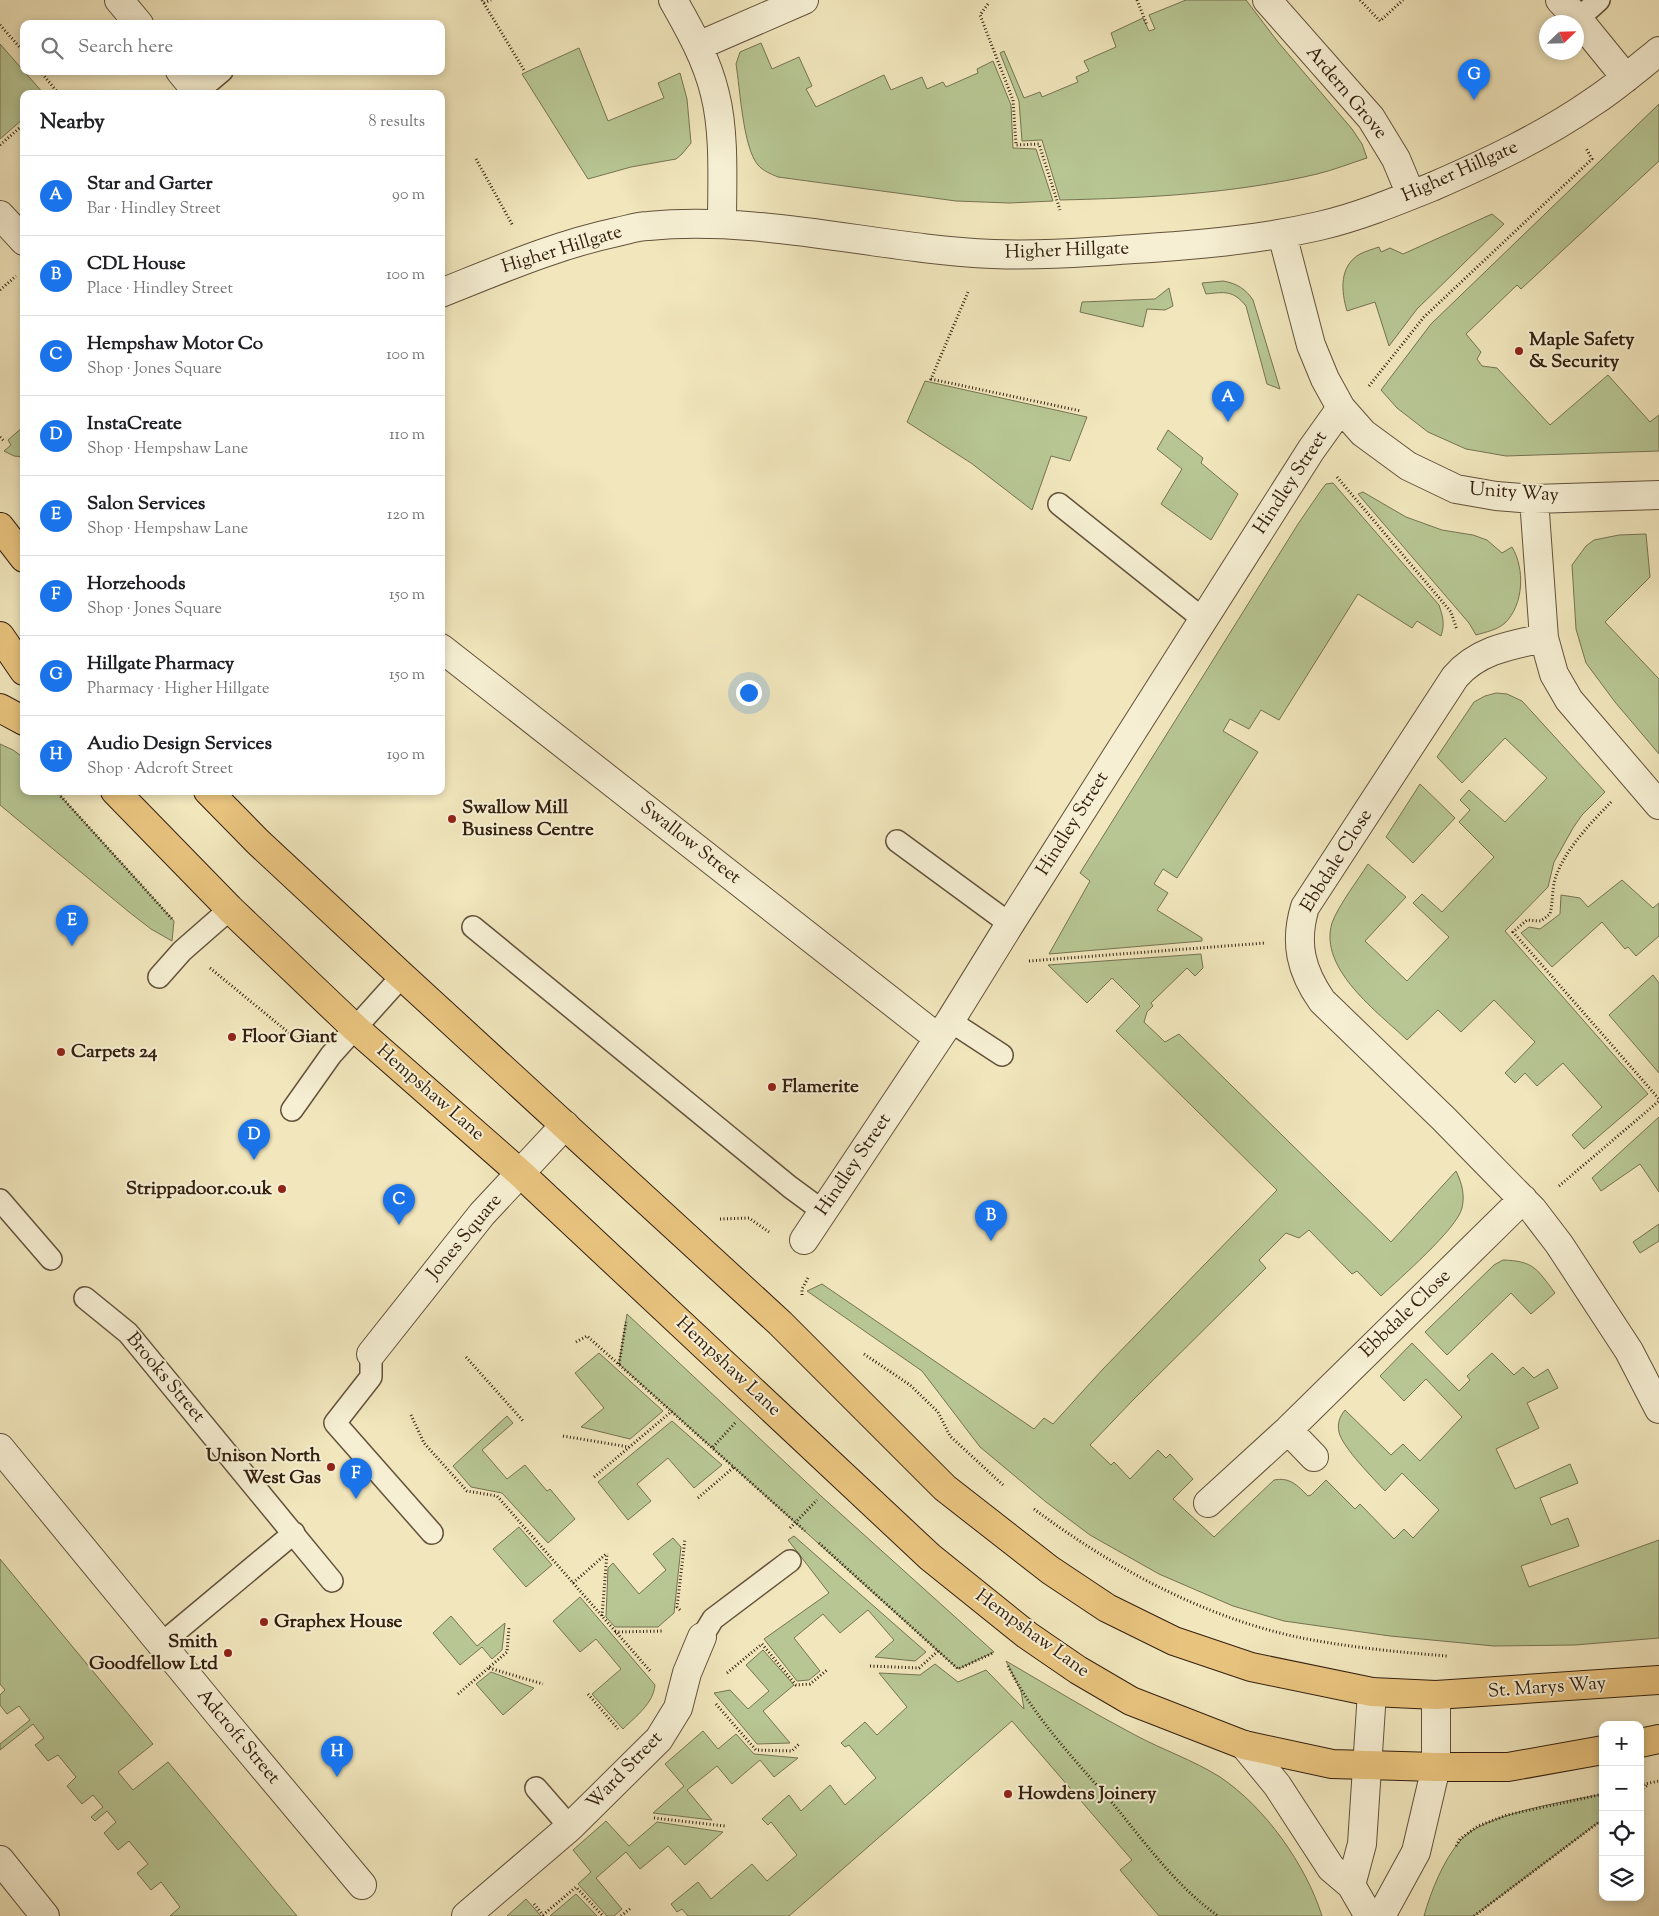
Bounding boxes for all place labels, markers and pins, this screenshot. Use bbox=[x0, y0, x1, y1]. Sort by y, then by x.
pin: G bbox=[1458, 59, 1490, 100]
place label: Maple Safety & Security bbox=[1529, 327, 1635, 376]
marker: Maple Safety & Security bbox=[1513, 345, 1525, 357]
pin: A bbox=[1212, 381, 1244, 422]
place label: Swallow Mill Business Centre bbox=[462, 795, 594, 844]
marker: Swallow Mill Business Centre bbox=[446, 813, 458, 825]
pin: E bbox=[56, 905, 88, 946]
place label: Floor Giant bbox=[242, 1024, 337, 1051]
marker: Floor Giant bbox=[226, 1031, 238, 1043]
place label: Carpets 24 bbox=[71, 1039, 158, 1066]
marker: Carpets 24 bbox=[55, 1046, 67, 1058]
place label: Flamerite bbox=[782, 1074, 859, 1101]
marker: Flamerite bbox=[766, 1081, 778, 1093]
pin: D bbox=[238, 1119, 270, 1160]
place label: Strippadoor.co.uk bbox=[126, 1176, 273, 1203]
marker: Strippadoor.co.uk bbox=[276, 1183, 288, 1195]
pin: C bbox=[383, 1184, 415, 1225]
pin: B bbox=[975, 1200, 1007, 1241]
place label: Unison North West Gas bbox=[206, 1443, 322, 1492]
pin: F bbox=[340, 1458, 372, 1499]
marker: Unison North West Gas bbox=[325, 1461, 337, 1473]
place label: Graphex House bbox=[274, 1609, 403, 1636]
marker: Graphex House bbox=[258, 1616, 270, 1628]
place label: Smith Goodfellow Ltd bbox=[89, 1629, 219, 1678]
marker: Smith Goodfellow Ltd bbox=[222, 1647, 234, 1659]
pin: H bbox=[321, 1736, 353, 1777]
place label: Howdens Joinery bbox=[1018, 1781, 1157, 1808]
marker: Howdens Joinery bbox=[1002, 1788, 1014, 1800]

